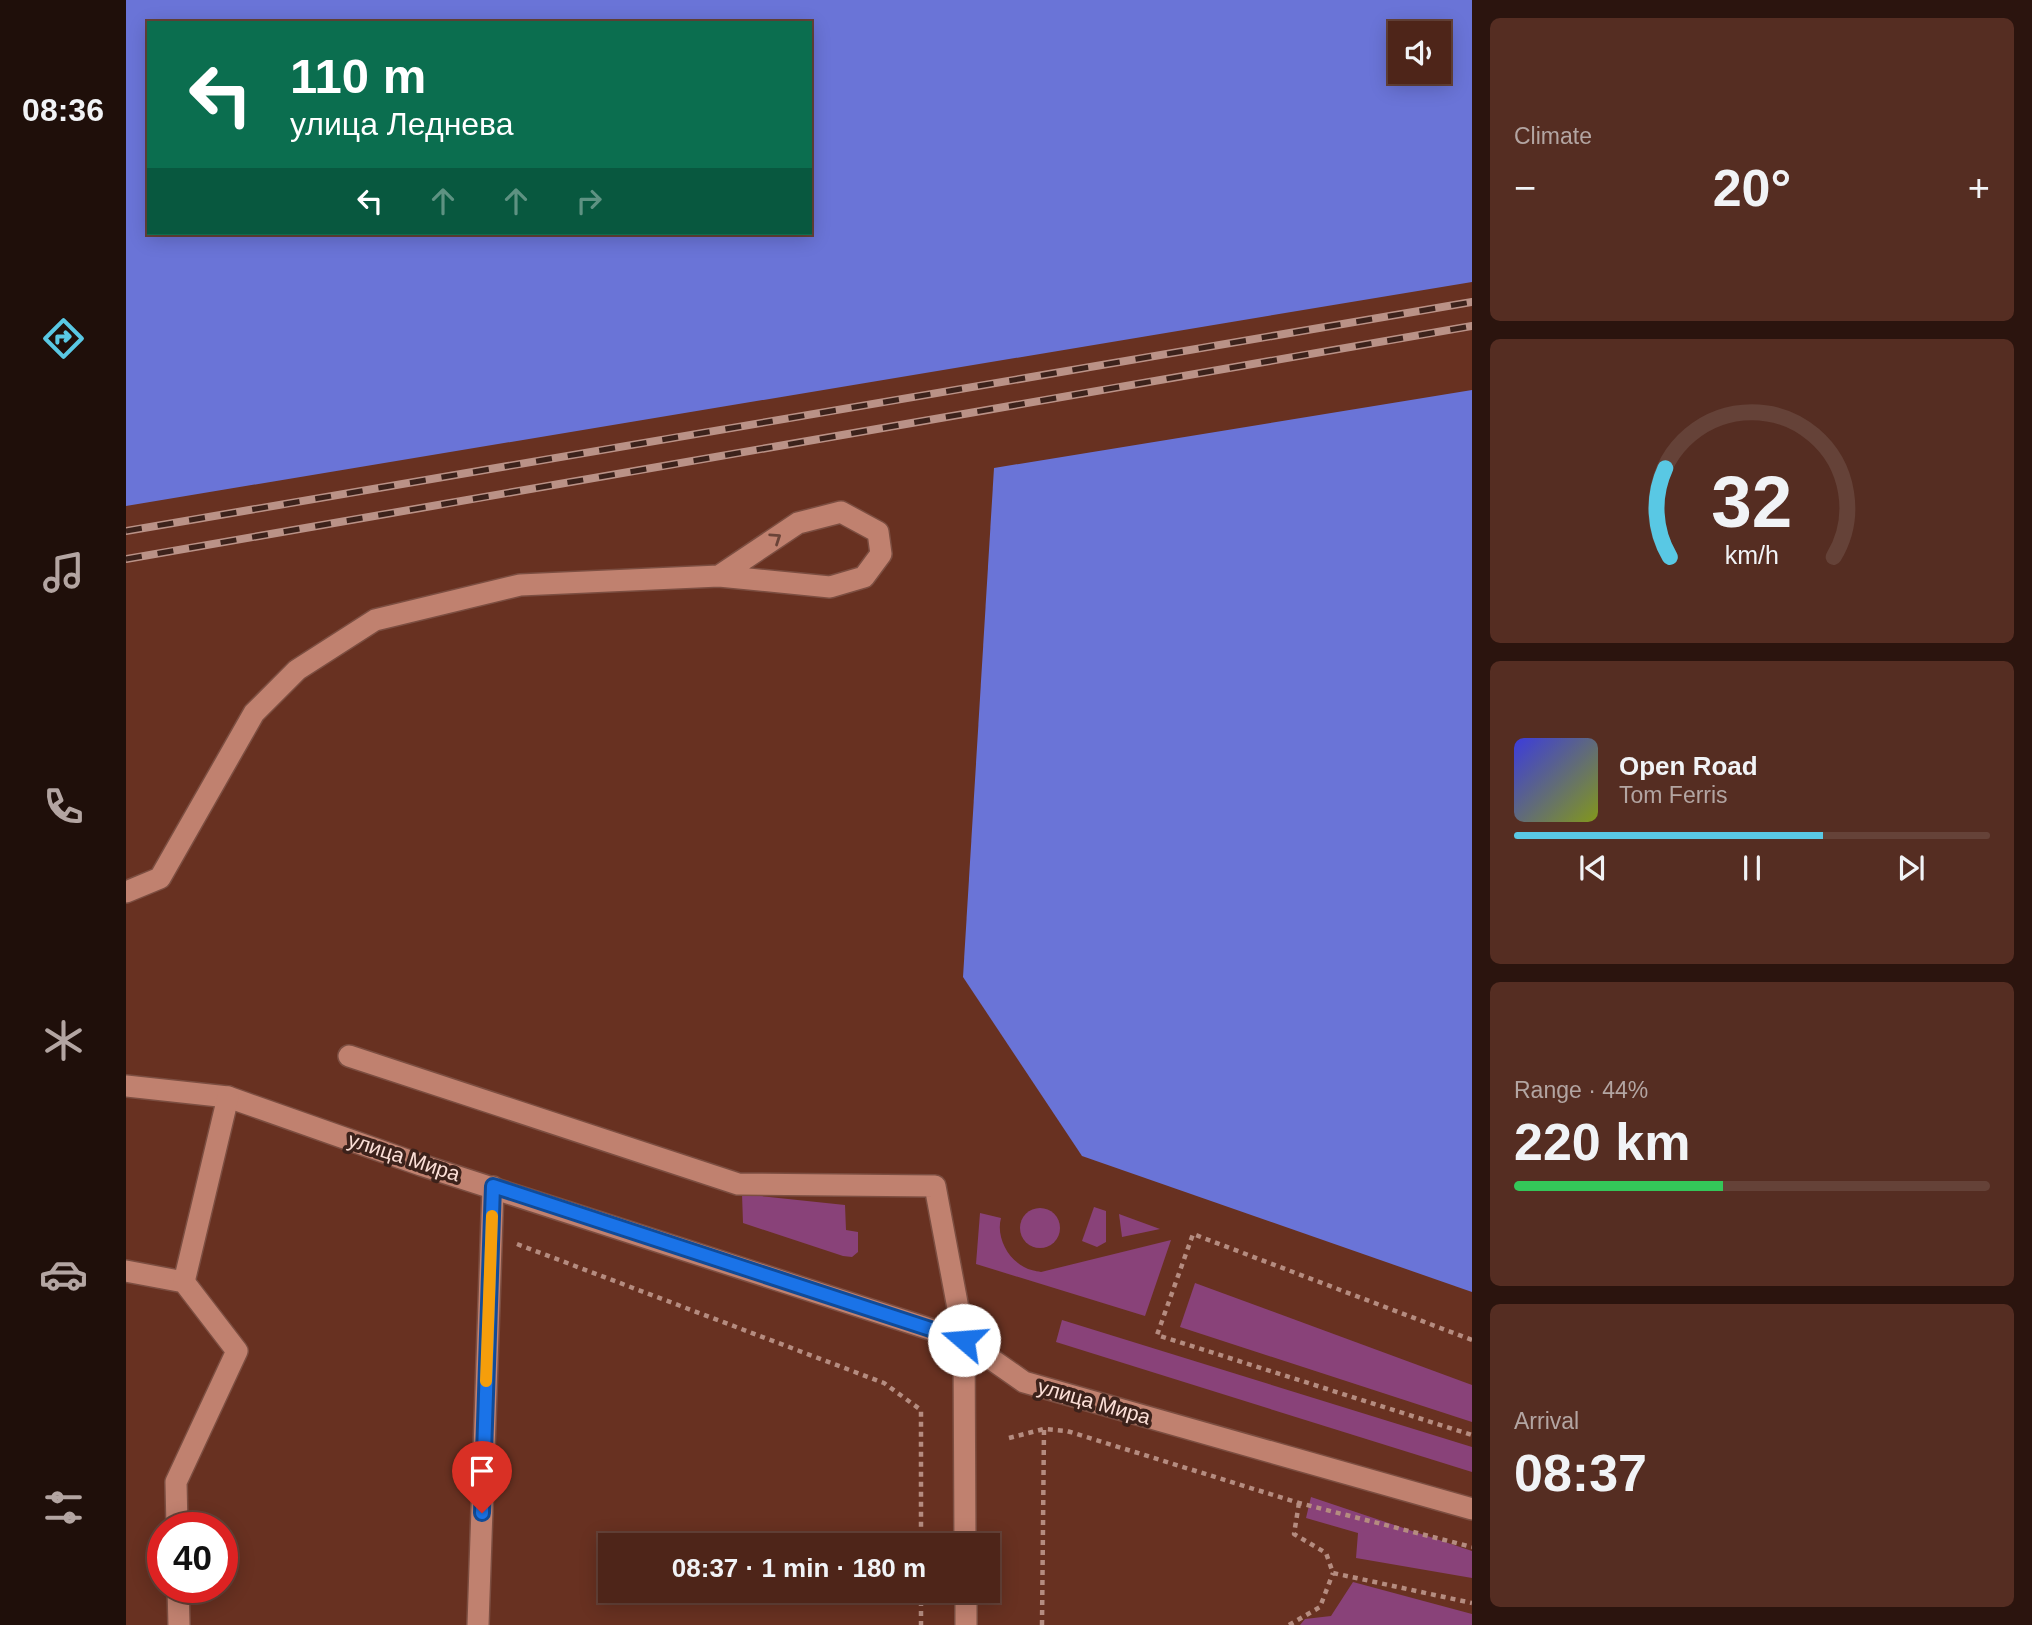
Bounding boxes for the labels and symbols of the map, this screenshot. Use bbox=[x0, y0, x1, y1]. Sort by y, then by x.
one-way arrow bbox=[768, 533, 781, 546]
street label: улица Мира bbox=[345, 1128, 463, 1186]
position arrow bbox=[927, 1303, 1001, 1377]
street label: улица Мира bbox=[1035, 1374, 1153, 1429]
pin bbox=[452, 1441, 512, 1513]
speed limit sign: 40 bbox=[147, 1512, 238, 1603]

